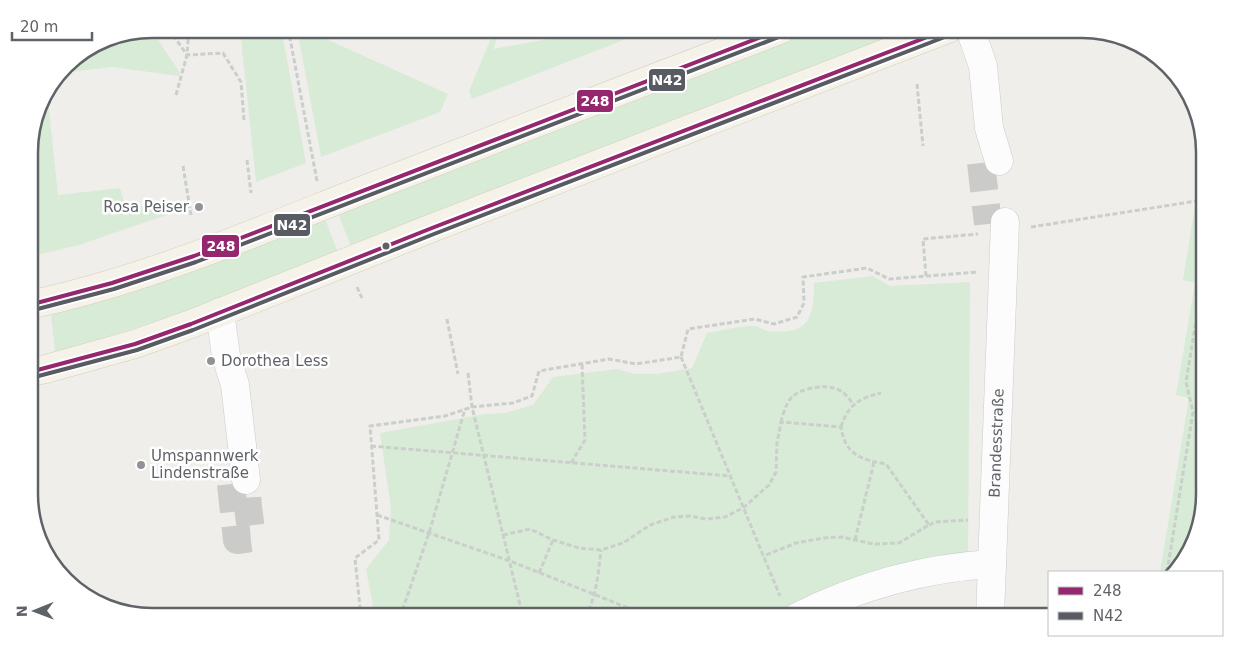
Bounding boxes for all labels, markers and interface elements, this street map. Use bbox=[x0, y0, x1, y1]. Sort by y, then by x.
scale bar bbox=[12, 10, 92, 42]
text: 20 m bbox=[20, 18, 58, 36]
line badge: N42 bbox=[648, 68, 686, 92]
text: N42 bbox=[651, 72, 683, 88]
line badge: 248 bbox=[576, 89, 614, 113]
text: 248 bbox=[580, 93, 610, 109]
place label: Rosa Peiser bbox=[103, 198, 190, 216]
marker: Rosa Peiser bbox=[193, 201, 205, 213]
line badge: N42 bbox=[273, 213, 311, 237]
text: N42 bbox=[276, 217, 308, 233]
line badge: 248 bbox=[201, 234, 240, 258]
text: 248 bbox=[206, 238, 236, 254]
unlabelled marker bbox=[381, 241, 391, 251]
place label: Dorothea Less bbox=[221, 352, 328, 370]
marker: Dorothea Less bbox=[205, 355, 217, 367]
street label: Brandesstraße bbox=[986, 388, 1008, 498]
place label: Umspannwerk Lindenstraße bbox=[151, 447, 259, 482]
marker: Umspannwerk Lindenstraße bbox=[135, 459, 147, 471]
legend bbox=[1048, 571, 1223, 636]
text: 248 bbox=[1093, 582, 1122, 600]
north arrow bbox=[10, 586, 60, 636]
text: N bbox=[14, 605, 30, 617]
text: N42 bbox=[1093, 607, 1123, 625]

